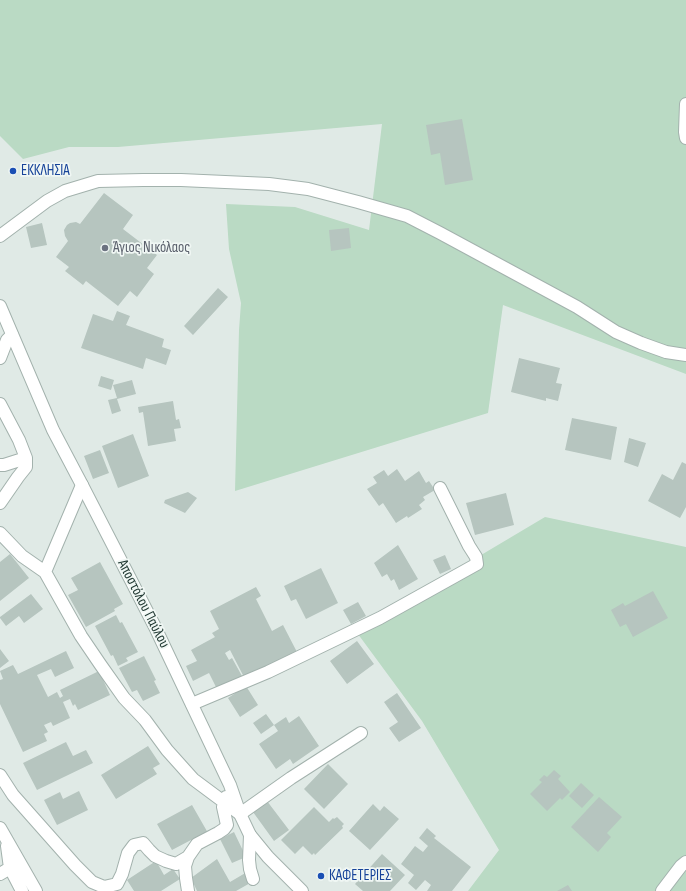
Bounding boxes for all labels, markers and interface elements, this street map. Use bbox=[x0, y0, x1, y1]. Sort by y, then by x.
place label: ΕΚΚΛΗΣΙΑ bbox=[21, 162, 70, 180]
marker: ΕΚΚΛΗΣΙΑ bbox=[8, 166, 18, 176]
place label: Άγιος Νικόλαος bbox=[113, 239, 190, 257]
marker: Άγιος Νικόλαος bbox=[100, 243, 110, 253]
street label: Αποστόλου Παύλου bbox=[113, 557, 173, 651]
place label: ΚΑΦΕΤΕΡΙΕΣ bbox=[329, 867, 391, 885]
marker: ΚΑΦΕΤΕΡΙΕΣ bbox=[316, 871, 326, 881]

